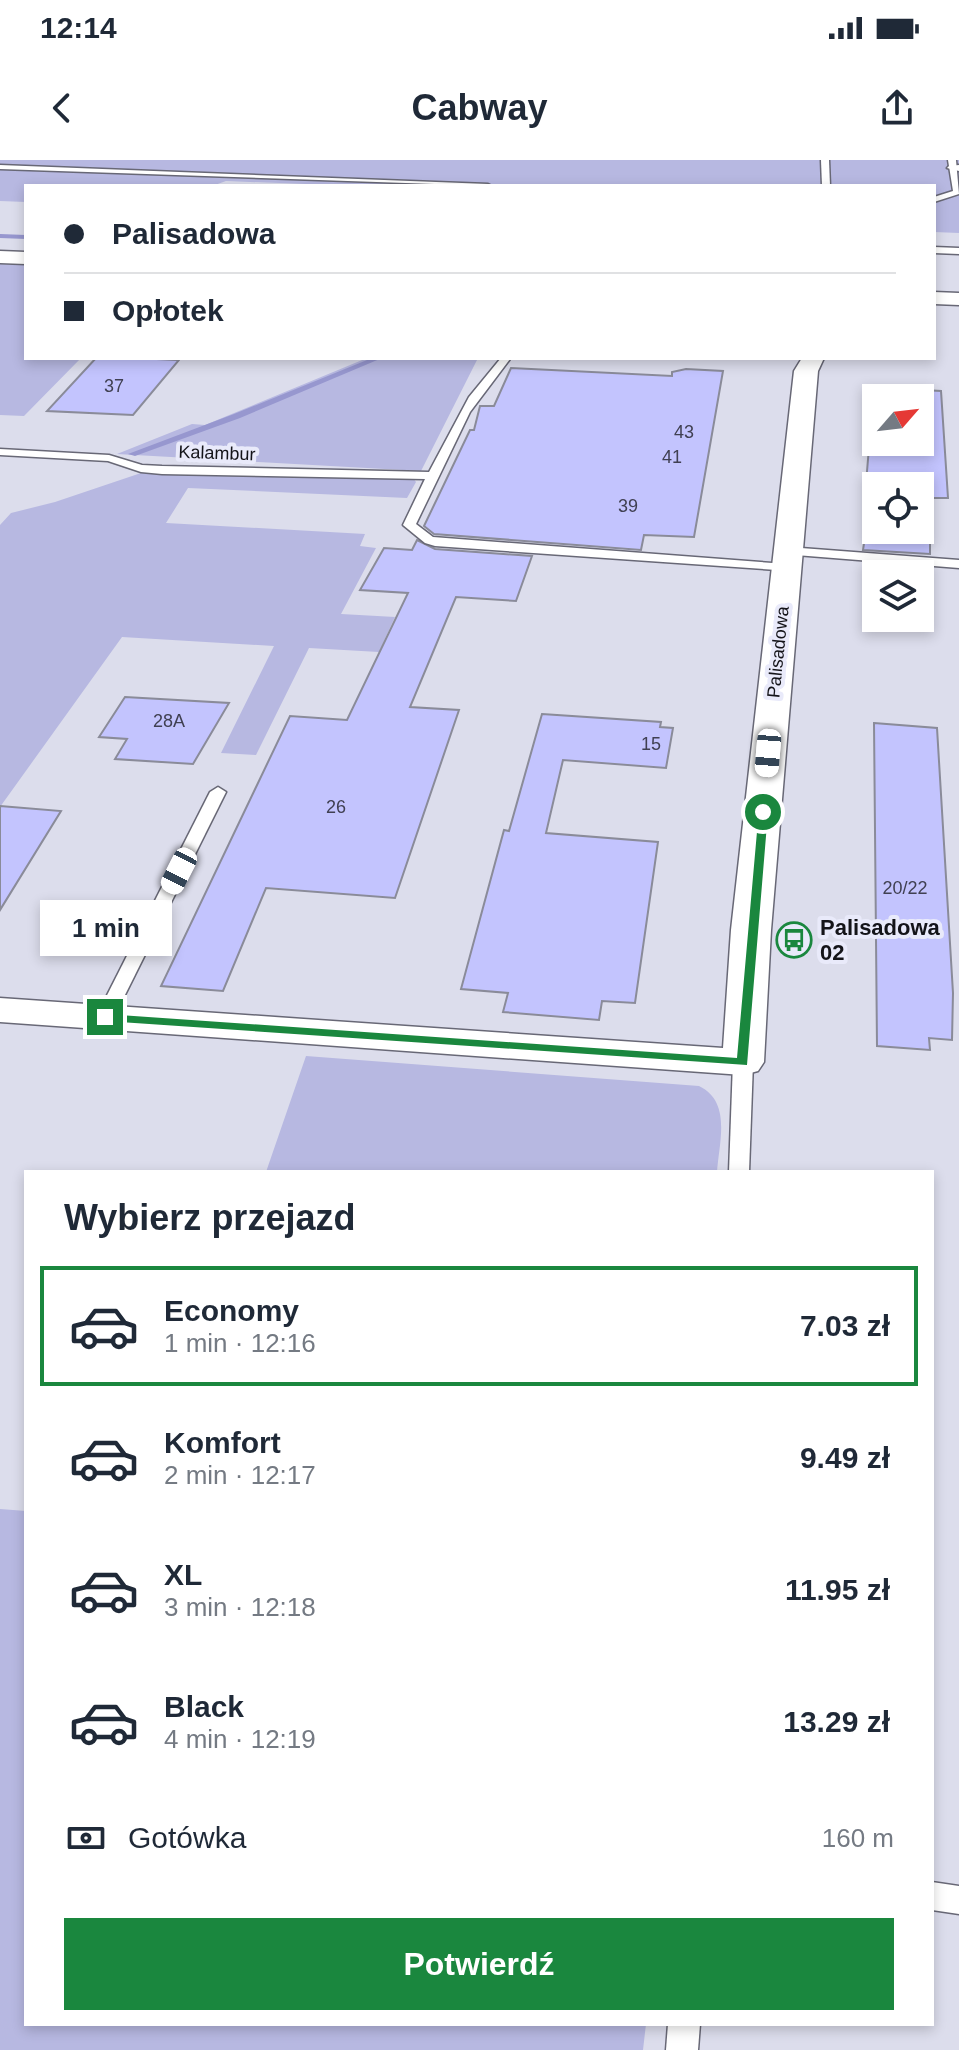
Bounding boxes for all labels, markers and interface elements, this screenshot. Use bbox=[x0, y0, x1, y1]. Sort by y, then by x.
text: 12:14 bbox=[40, 11, 117, 44]
icon: back bbox=[40, 86, 84, 130]
icon: share bbox=[875, 86, 919, 130]
text: Cabway bbox=[411, 87, 548, 128]
text: Palisadowa bbox=[112, 217, 275, 250]
text: Opłotek bbox=[112, 294, 224, 327]
house number: 37 bbox=[104, 376, 124, 396]
north arrow bbox=[862, 384, 934, 456]
map controls bbox=[862, 384, 934, 632]
house number: 43 bbox=[674, 422, 694, 442]
street label: Kalambur bbox=[178, 442, 256, 464]
house number: 41 bbox=[662, 447, 682, 467]
button: locate bbox=[862, 472, 934, 544]
house number: 39 bbox=[618, 496, 638, 516]
button: layers bbox=[862, 560, 934, 632]
street label: Palisadowa bbox=[763, 604, 793, 699]
house number: 28A bbox=[153, 711, 185, 731]
car bbox=[754, 728, 782, 778]
house number: 15 bbox=[641, 734, 661, 754]
route start bbox=[745, 794, 781, 830]
house number: 26 bbox=[326, 797, 346, 817]
car bbox=[157, 844, 201, 898]
house number: 20/22 bbox=[882, 878, 928, 898]
callout: 1 min bbox=[39, 901, 171, 957]
text: 1 min bbox=[72, 913, 140, 943]
place label: Palisadowa 02 bbox=[820, 915, 941, 965]
bus stop icon: Palisadowa 02 bbox=[775, 921, 813, 959]
route end bbox=[87, 999, 123, 1035]
text: Wybierz przejazd bbox=[64, 1197, 355, 1238]
icon: car bbox=[68, 1290, 140, 1362]
text: Economy bbox=[164, 1294, 299, 1327]
text: 7.03 zł bbox=[800, 1309, 890, 1342]
text: 1 min · 12:16 bbox=[164, 1328, 316, 1358]
icon: car bbox=[68, 1422, 140, 1494]
text: Komfort bbox=[164, 1426, 281, 1459]
text: 9.49 zł bbox=[800, 1441, 890, 1474]
text: 2 min · 12:17 bbox=[164, 1460, 316, 1490]
icon: car bbox=[68, 1554, 140, 1626]
text: XL bbox=[164, 1558, 202, 1591]
text: 11.95 zł bbox=[785, 1573, 890, 1606]
text: 3 min · 12:18 bbox=[164, 1592, 316, 1622]
icon: car bbox=[68, 1686, 140, 1758]
text: Black bbox=[164, 1690, 244, 1723]
text: 13.29 zł bbox=[783, 1705, 890, 1738]
text: 4 min · 12:19 bbox=[164, 1724, 316, 1754]
icon: cash bbox=[64, 1816, 108, 1860]
text: Gotówka bbox=[128, 1821, 246, 1854]
text: 160 m bbox=[822, 1823, 894, 1853]
button: Potwierdź bbox=[64, 1918, 894, 2010]

